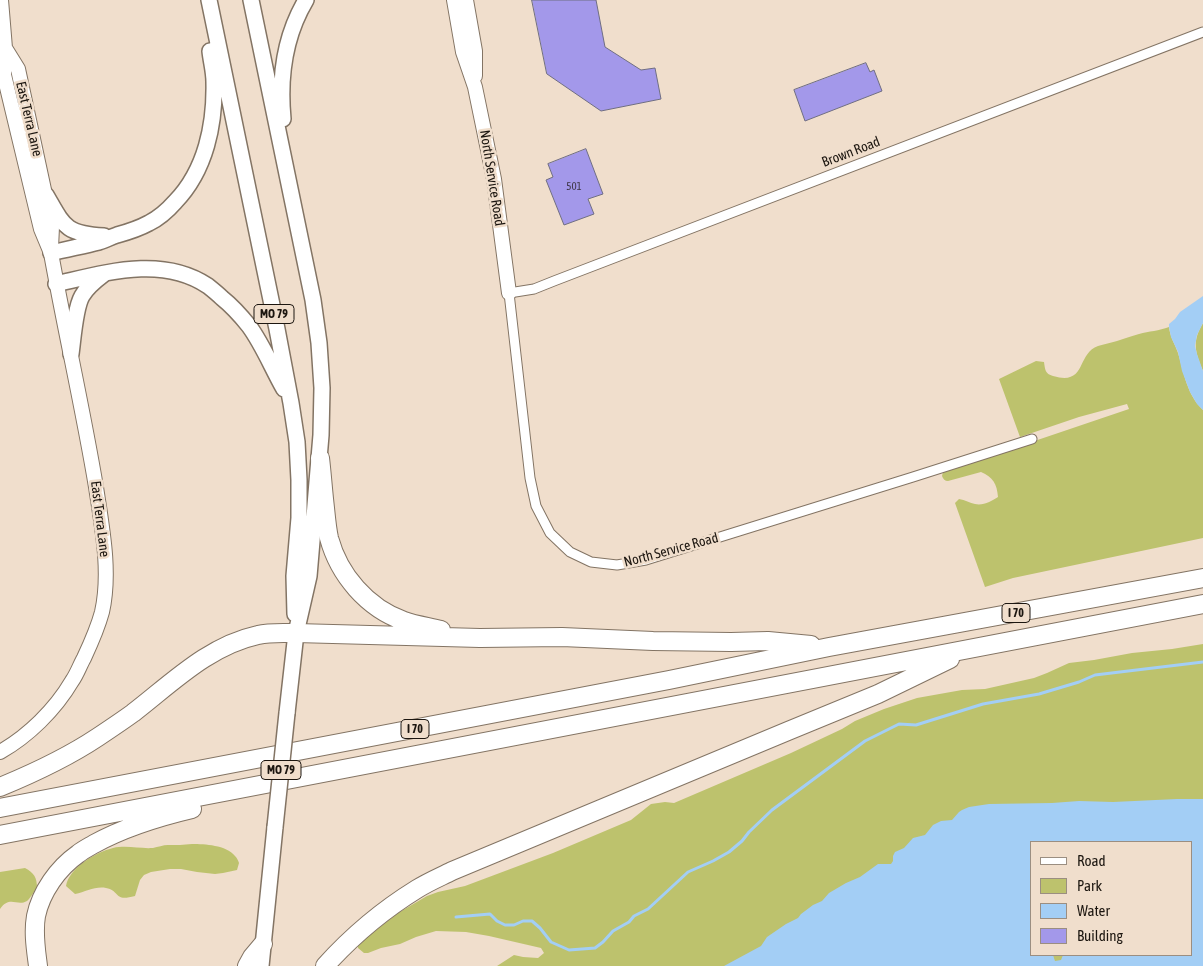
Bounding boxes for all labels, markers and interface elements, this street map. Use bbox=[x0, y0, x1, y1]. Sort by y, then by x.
street label: East Terra Lane bbox=[12, 80, 46, 158]
street label: North Service Road bbox=[476, 129, 508, 227]
street label: Brown Road bbox=[820, 133, 882, 171]
house number: 501 bbox=[566, 180, 582, 194]
road number: MO 79 bbox=[254, 304, 294, 324]
street label: East Terra Lane bbox=[87, 480, 113, 558]
street label: North Service Road bbox=[622, 529, 720, 571]
road number: I 70 bbox=[1002, 604, 1030, 622]
road number: I 70 bbox=[401, 720, 429, 739]
road number: MO 79 bbox=[261, 760, 301, 780]
legend bbox=[1030, 841, 1193, 956]
text: Road bbox=[1077, 852, 1106, 869]
text: Park bbox=[1077, 877, 1102, 894]
text: Water bbox=[1077, 902, 1110, 919]
text: Building bbox=[1077, 927, 1123, 944]

